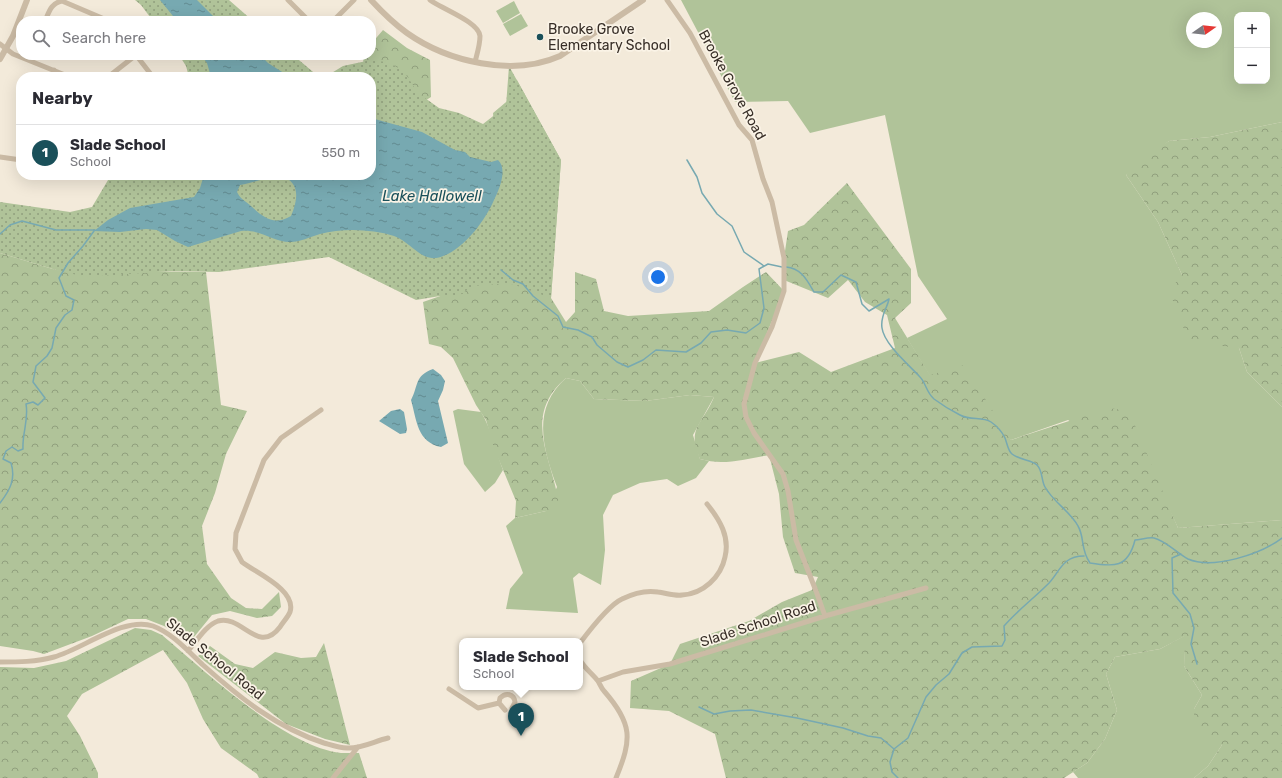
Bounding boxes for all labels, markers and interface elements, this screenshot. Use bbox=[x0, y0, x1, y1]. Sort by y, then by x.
north arrow bbox=[1186, 12, 1222, 48]
map controls bbox=[1234, 12, 1270, 84]
button: + bbox=[1234, 12, 1270, 48]
search box bbox=[16, 16, 376, 60]
place label: Brooke Grove Elementary School bbox=[548, 21, 670, 54]
icon: search bbox=[30, 27, 52, 49]
street label: Brooke Grove Road bbox=[695, 27, 769, 143]
text: Search here bbox=[62, 29, 146, 47]
marker: Brooke Grove Elementary School bbox=[535, 32, 545, 42]
button: − bbox=[1234, 48, 1270, 84]
text: Nearby bbox=[32, 88, 93, 108]
text: Slade School bbox=[70, 136, 166, 154]
text: 1 bbox=[42, 145, 48, 160]
text: 550 m bbox=[322, 145, 360, 160]
text: School bbox=[70, 154, 111, 169]
water label: Lake Hallowell bbox=[382, 187, 482, 205]
your location bbox=[648, 267, 668, 287]
street label: Slade School Road bbox=[698, 597, 818, 651]
street label: Slade School Road bbox=[163, 614, 267, 704]
popup bbox=[459, 638, 583, 690]
text: Slade School bbox=[473, 648, 569, 666]
text: School bbox=[473, 666, 514, 681]
pin: 1 bbox=[508, 703, 534, 736]

